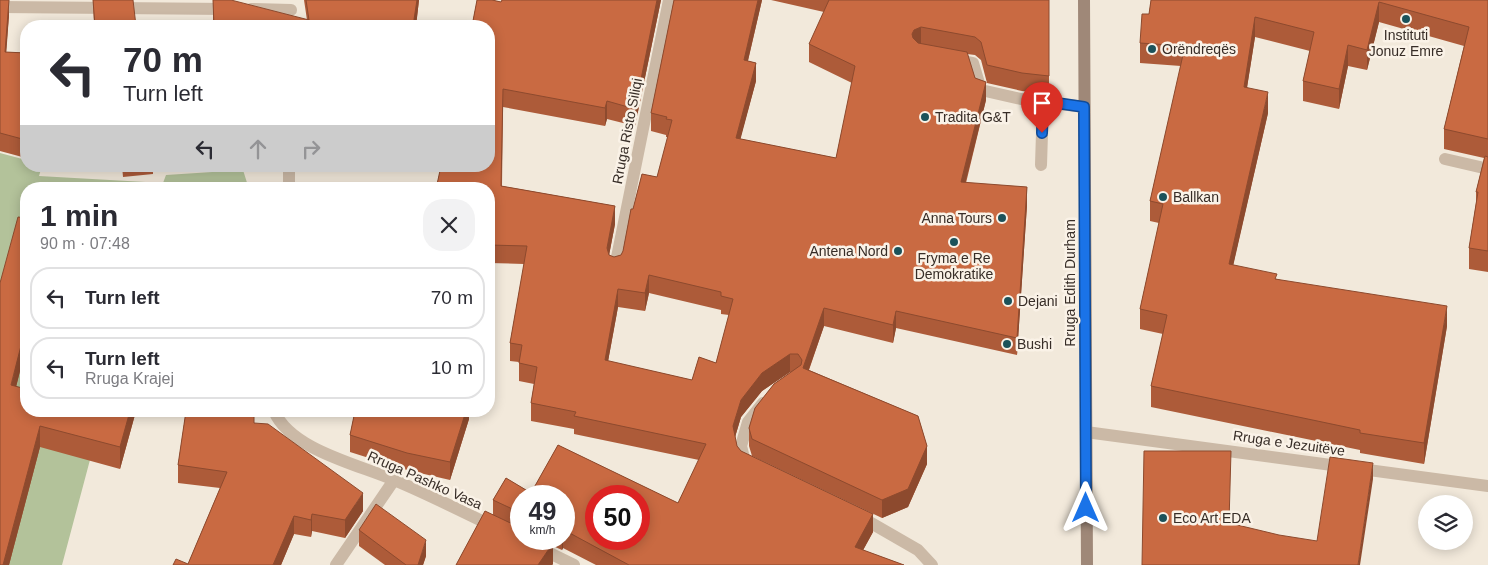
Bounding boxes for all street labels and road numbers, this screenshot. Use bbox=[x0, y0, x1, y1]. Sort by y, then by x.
street label: Rruga Risto Siliqi bbox=[609, 77, 645, 185]
street label: Rruga Edith Durham bbox=[1062, 219, 1078, 347]
street label: Rruga e Jezuitëve bbox=[1232, 427, 1346, 459]
street label: Rruga Pashko Vasa bbox=[365, 448, 485, 513]

